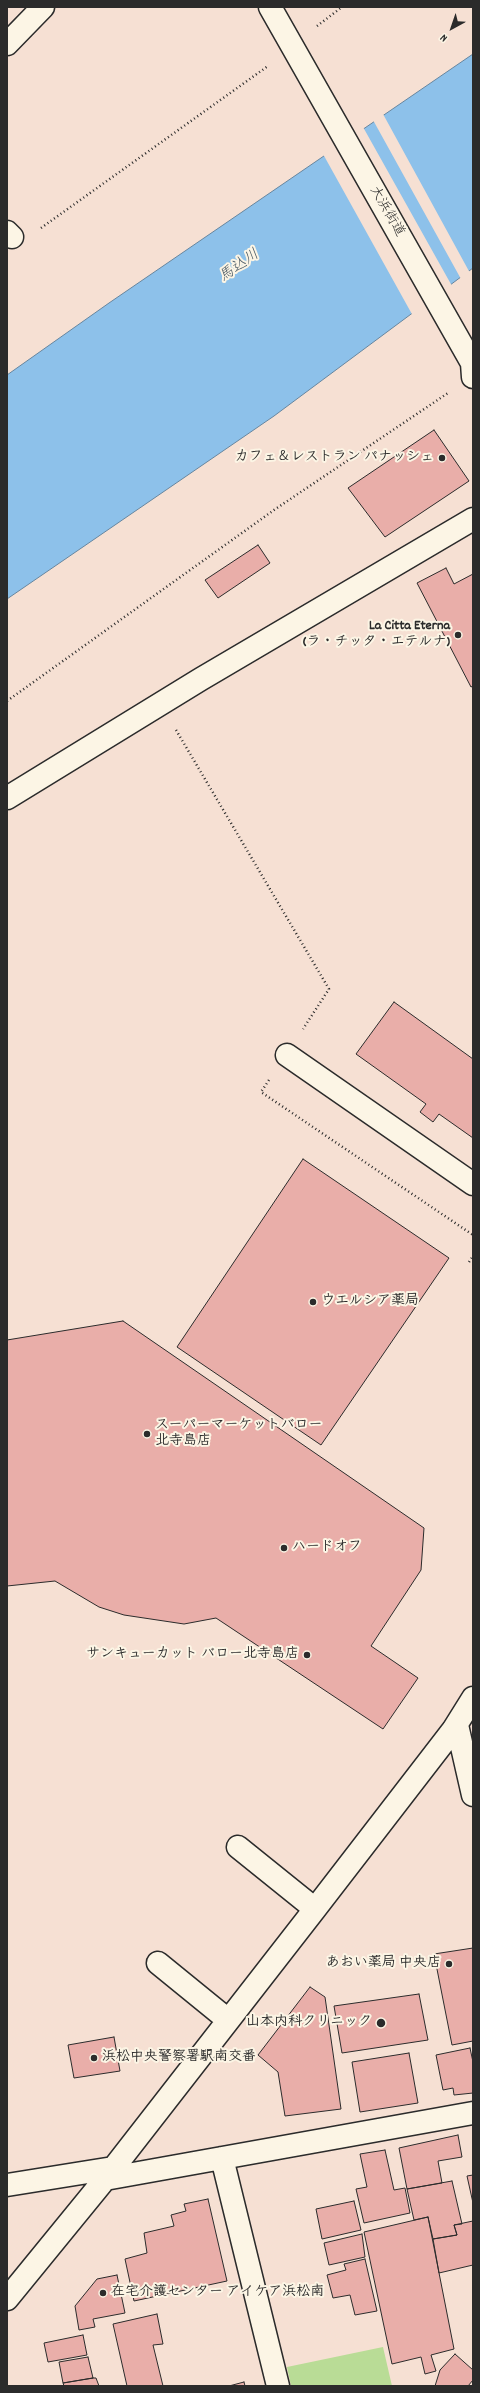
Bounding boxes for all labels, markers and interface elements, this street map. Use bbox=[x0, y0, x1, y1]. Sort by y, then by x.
north arrow bbox=[432, 8, 472, 48]
text: N bbox=[437, 29, 452, 45]
street label: 大浜街道 bbox=[365, 184, 407, 240]
water label: 馬込川 bbox=[216, 247, 264, 287]
place label: カフェ＆レストラン パナッシェ bbox=[235, 450, 434, 466]
marker: カフェ＆レストラン パナッシェ bbox=[437, 453, 447, 463]
place label: La Citta Eterna (ラ・チッタ・エテルナ) bbox=[303, 619, 450, 652]
marker: La Citta Eterna (ラ・チッタ・エテルナ) bbox=[453, 630, 463, 640]
place label: ウエルシア薬局 bbox=[321, 1294, 419, 1310]
marker: ウエルシア薬局 bbox=[308, 1297, 318, 1307]
place label: スーパーマーケットバロー 北寺島店 bbox=[155, 1418, 322, 1450]
marker: スーパーマーケットバロー 北寺島店 bbox=[142, 1429, 152, 1439]
place label: ハードオフ bbox=[292, 1540, 362, 1556]
marker: ハードオフ bbox=[279, 1543, 289, 1553]
place label: サンキューカット バロー北寺島店 bbox=[86, 1647, 299, 1663]
marker: サンキューカット バロー北寺島店 bbox=[302, 1650, 312, 1660]
place label: あおい薬局 中央店 bbox=[326, 1956, 441, 1972]
marker: あおい薬局 中央店 bbox=[444, 1959, 454, 1969]
place label: 山本内科クリニック bbox=[246, 2015, 372, 2031]
marker: 山本内科クリニック bbox=[375, 2017, 387, 2029]
place label: 浜松中央警察署駅南交番 bbox=[102, 2050, 256, 2066]
marker: 浜松中央警察署駅南交番 bbox=[89, 2053, 99, 2063]
place label: 在宅介護センター アイケア浜松南 bbox=[111, 2285, 324, 2301]
marker: 在宅介護センター アイケア浜松南 bbox=[98, 2288, 108, 2298]

